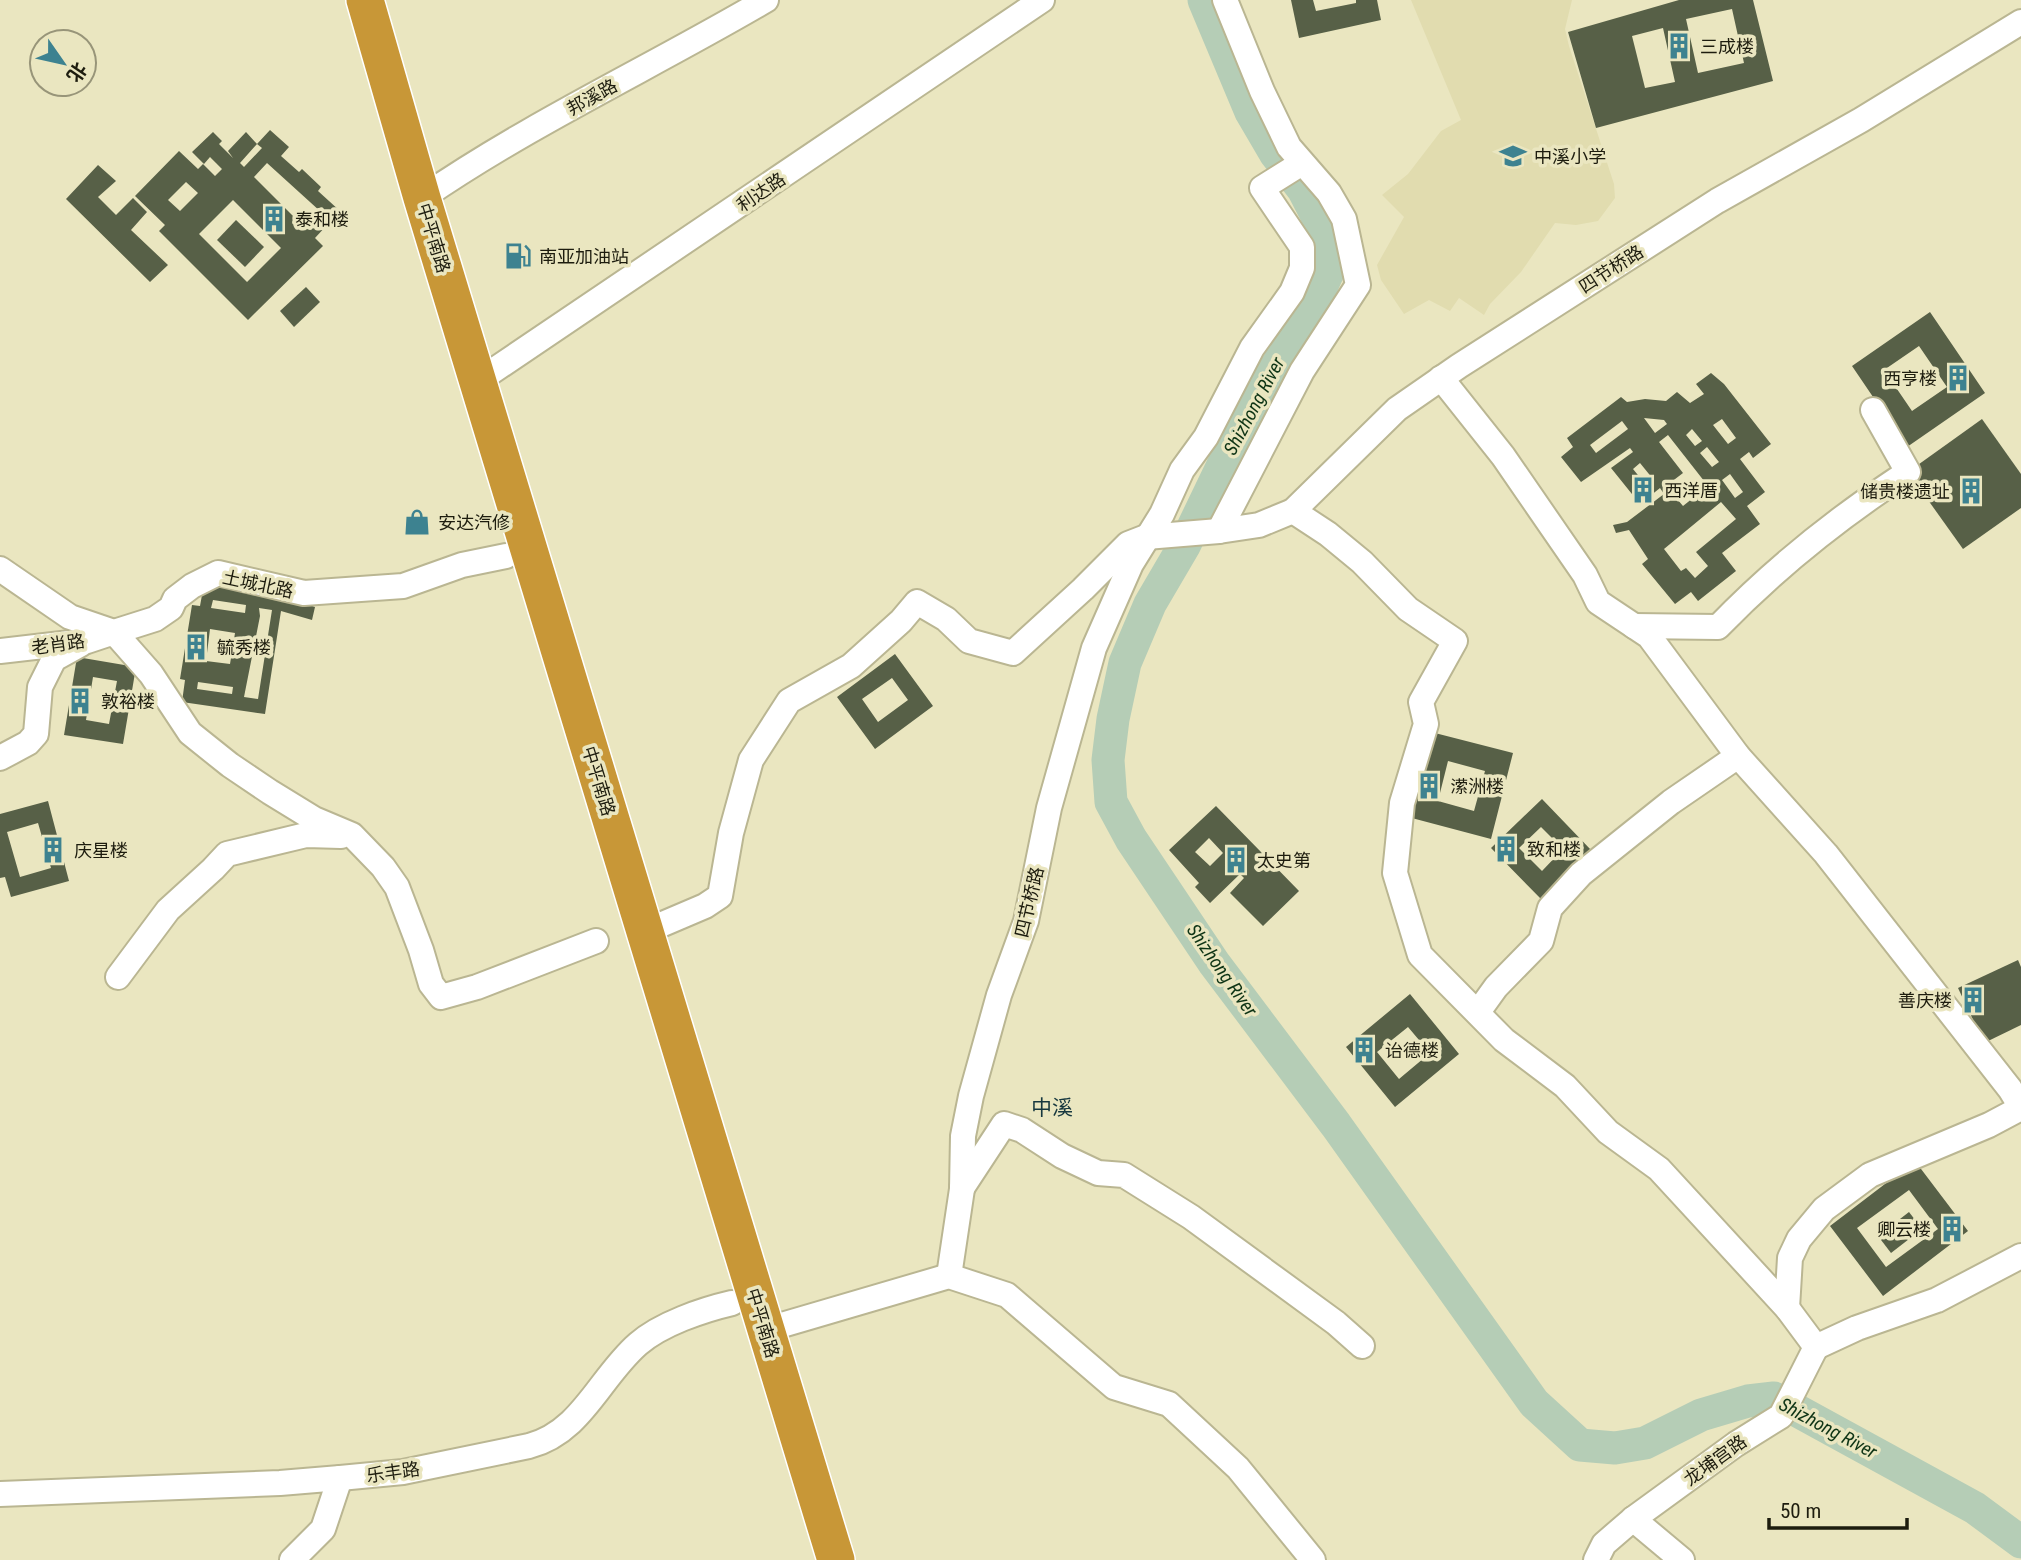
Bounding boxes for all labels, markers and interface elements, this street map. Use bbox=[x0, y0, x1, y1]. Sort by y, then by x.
north arrow bbox=[28, 28, 98, 98]
building icon: 三成楼 bbox=[1664, 31, 1694, 61]
place label: 三成楼 bbox=[1700, 36, 1754, 57]
text: 北 bbox=[62, 58, 92, 87]
street label: 邦溪路 bbox=[563, 75, 621, 119]
school or university icon: 中溪小学 bbox=[1498, 141, 1528, 171]
place label: 中溪小学 bbox=[1534, 146, 1606, 167]
street label: 利达路 bbox=[733, 168, 789, 216]
street label: 中平南路 bbox=[413, 201, 455, 275]
building icon: 泰和楼 bbox=[259, 204, 289, 234]
place label: 泰和楼 bbox=[295, 209, 349, 230]
fuel station icon: 南亚加油站 bbox=[503, 241, 533, 271]
street label: 四节桥路 bbox=[1575, 241, 1647, 297]
place label: 南亚加油站 bbox=[539, 246, 629, 267]
water label: Shizhong River bbox=[1219, 353, 1290, 459]
building icon: 西亨楼 bbox=[1943, 363, 1973, 393]
place label: 西亨楼 bbox=[1883, 368, 1937, 389]
building icon: 西洋厝 bbox=[1628, 475, 1658, 505]
building icon: 储贵楼遗址 bbox=[1956, 476, 1986, 506]
place label: 西洋厝 bbox=[1664, 480, 1718, 501]
place label: 储贵楼遗址 bbox=[1860, 481, 1950, 502]
shop icon: 安达汽修 bbox=[402, 507, 432, 537]
place label: 安达汽修 bbox=[438, 512, 510, 533]
street label: 土城北路 bbox=[221, 566, 295, 602]
street label: 老肖路 bbox=[30, 630, 86, 658]
building icon: 毓秀楼 bbox=[181, 632, 211, 662]
place label: 毓秀楼 bbox=[217, 637, 271, 658]
building icon: 敦裕楼 bbox=[65, 686, 95, 716]
place label: 敦裕楼 bbox=[101, 691, 155, 712]
street label: 中平南路 bbox=[578, 744, 620, 818]
building icon: 潆洲楼 bbox=[1414, 771, 1444, 801]
place label: 潆洲楼 bbox=[1450, 776, 1504, 797]
building icon: 致和楼 bbox=[1491, 834, 1521, 864]
building icon: 庆星楼 bbox=[38, 835, 68, 865]
place label: 致和楼 bbox=[1527, 839, 1581, 860]
place label: 庆星楼 bbox=[74, 840, 128, 861]
building icon: 太史第 bbox=[1221, 845, 1251, 875]
place label: 太史第 bbox=[1257, 850, 1311, 871]
street label: 四节桥路 bbox=[1011, 865, 1047, 939]
water label: Shizhong River bbox=[1182, 919, 1262, 1021]
building icon: 善庆楼 bbox=[1958, 985, 1988, 1015]
place label: 善庆楼 bbox=[1898, 990, 1952, 1011]
building icon: 诒德楼 bbox=[1349, 1035, 1379, 1065]
place label: 诒德楼 bbox=[1385, 1040, 1439, 1061]
district label: 中溪 bbox=[1031, 1096, 1073, 1120]
building icon: 卿云楼 bbox=[1937, 1214, 1967, 1244]
place label: 卿云楼 bbox=[1877, 1219, 1931, 1240]
street label: 中平南路 bbox=[742, 1286, 784, 1360]
water label: Shizhong River bbox=[1775, 1393, 1881, 1464]
street label: 龙埔宫路 bbox=[1680, 1430, 1750, 1490]
street label: 乐丰路 bbox=[365, 1458, 421, 1486]
scale bar bbox=[1769, 1486, 1907, 1530]
text: 50 m bbox=[1780, 1499, 1821, 1523]

